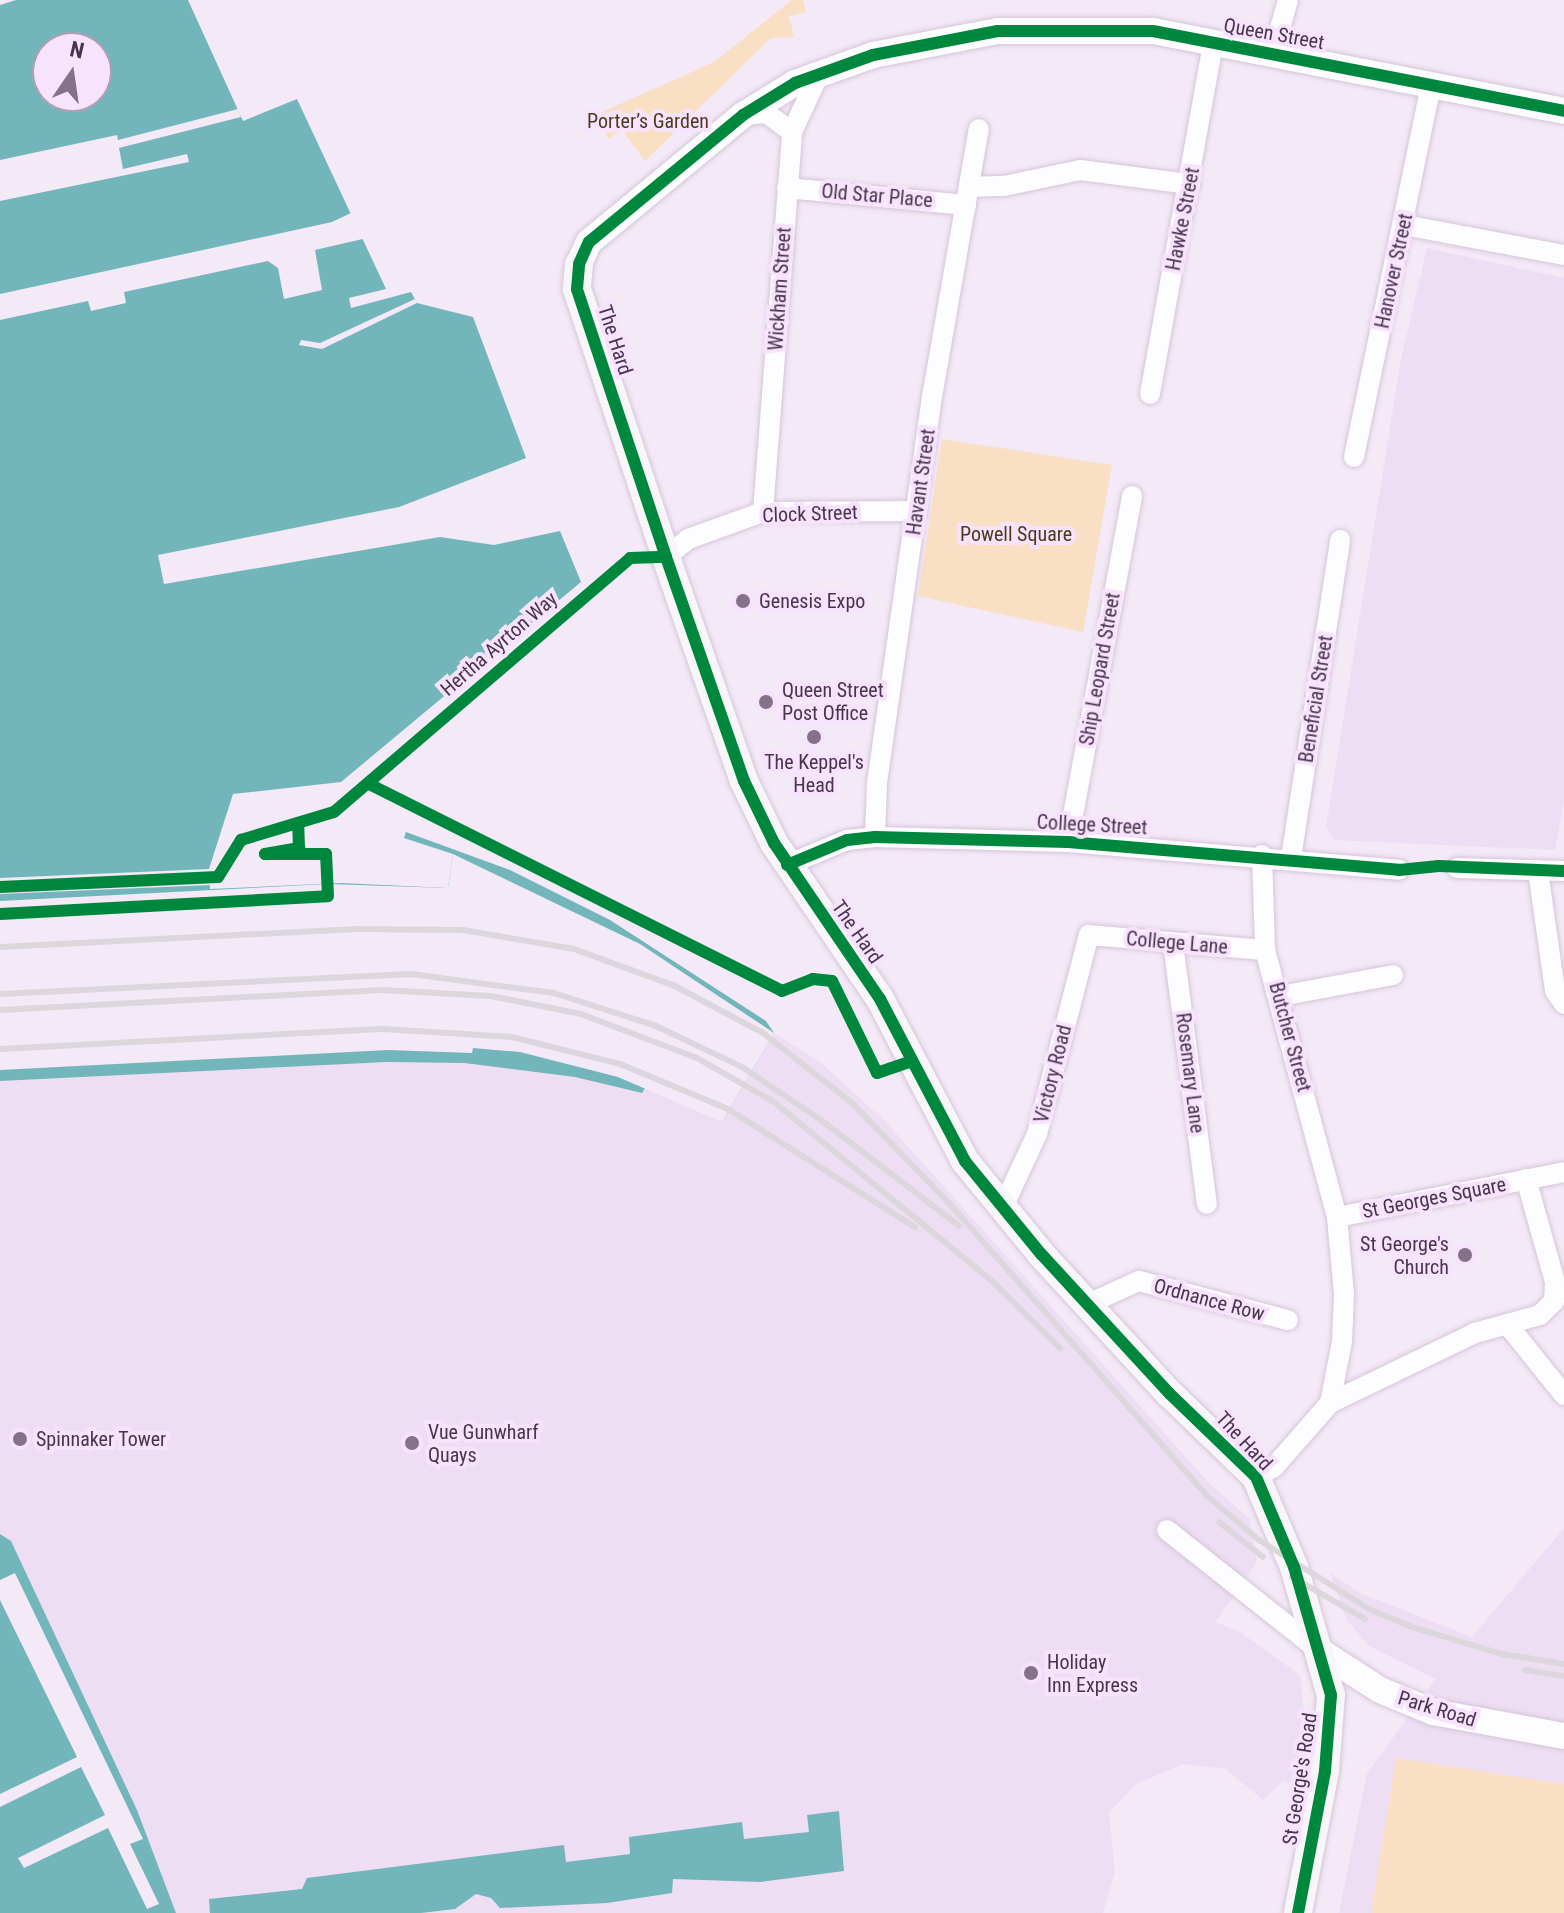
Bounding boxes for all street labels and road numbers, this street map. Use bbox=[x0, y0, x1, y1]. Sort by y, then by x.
street label: Queen Street bbox=[1222, 13, 1326, 55]
street label: Hawke Street bbox=[1161, 165, 1205, 273]
street label: Old Star Place bbox=[820, 179, 934, 213]
street label: Hanover Street bbox=[1370, 211, 1418, 331]
street label: Wickham Street bbox=[764, 226, 796, 352]
street label: The Hard bbox=[592, 302, 638, 378]
street label: Havant Street bbox=[902, 427, 940, 537]
street label: Clock Street bbox=[762, 500, 858, 528]
street label: Hertha Ayrton Way bbox=[436, 587, 562, 701]
street label: Ship Leopard Street bbox=[1075, 591, 1125, 747]
street label: Beneficial Street bbox=[1294, 634, 1338, 764]
street label: College Street bbox=[1036, 810, 1148, 840]
street label: The Hard bbox=[827, 896, 887, 968]
street label: College Lane bbox=[1125, 927, 1229, 959]
street label: Butcher Street bbox=[1264, 980, 1316, 1094]
street label: Rosemary Lane bbox=[1171, 1011, 1209, 1135]
street label: Victory Road bbox=[1029, 1023, 1077, 1125]
street label: St Georges Square bbox=[1360, 1172, 1508, 1224]
street label: Ordnance Row bbox=[1151, 1274, 1267, 1326]
street label: The Hard bbox=[1211, 1407, 1277, 1475]
street label: Park Road bbox=[1395, 1686, 1479, 1732]
street label: St George's Road bbox=[1278, 1711, 1322, 1847]

